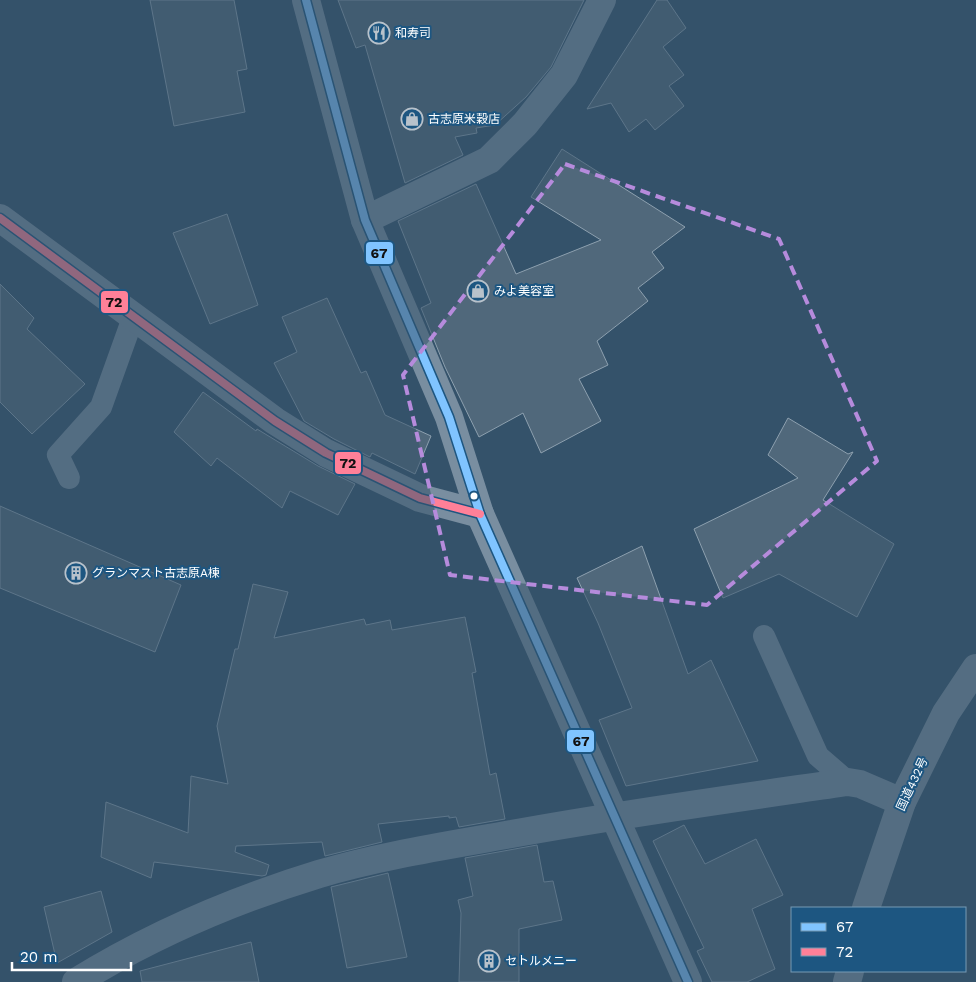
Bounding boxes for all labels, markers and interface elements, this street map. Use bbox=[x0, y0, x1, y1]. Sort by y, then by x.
restaurant icon: 和寿司 bbox=[367, 21, 391, 45]
place label: 和寿司 bbox=[395, 26, 431, 40]
shop icon: 古志原米穀店 bbox=[400, 107, 424, 131]
place label: 古志原米穀店 bbox=[428, 112, 500, 126]
line badge: 67 bbox=[365, 241, 394, 265]
text: 67 bbox=[371, 245, 388, 261]
shop icon: みよ美容室 bbox=[466, 279, 490, 303]
place label: みよ美容室 bbox=[494, 284, 554, 298]
line badge: 72 bbox=[100, 290, 129, 314]
text: 72 bbox=[106, 294, 122, 310]
line badge: 72 bbox=[334, 451, 362, 475]
text: 72 bbox=[340, 455, 356, 471]
unlabelled marker bbox=[469, 491, 479, 501]
building icon: グランマスト古志原A棟 bbox=[64, 561, 88, 585]
place label: グランマスト古志原A棟 bbox=[92, 566, 220, 580]
line badge: 67 bbox=[566, 729, 595, 753]
text: 67 bbox=[573, 733, 590, 749]
street label: 国道432号 bbox=[894, 755, 930, 813]
legend bbox=[791, 907, 966, 972]
text: 67 bbox=[836, 918, 853, 936]
scale bar bbox=[12, 940, 131, 972]
text: 72 bbox=[836, 943, 853, 961]
text: 20 m bbox=[20, 948, 58, 966]
building icon: セトルメニー bbox=[477, 949, 501, 973]
place label: セトルメニー bbox=[505, 954, 577, 968]

